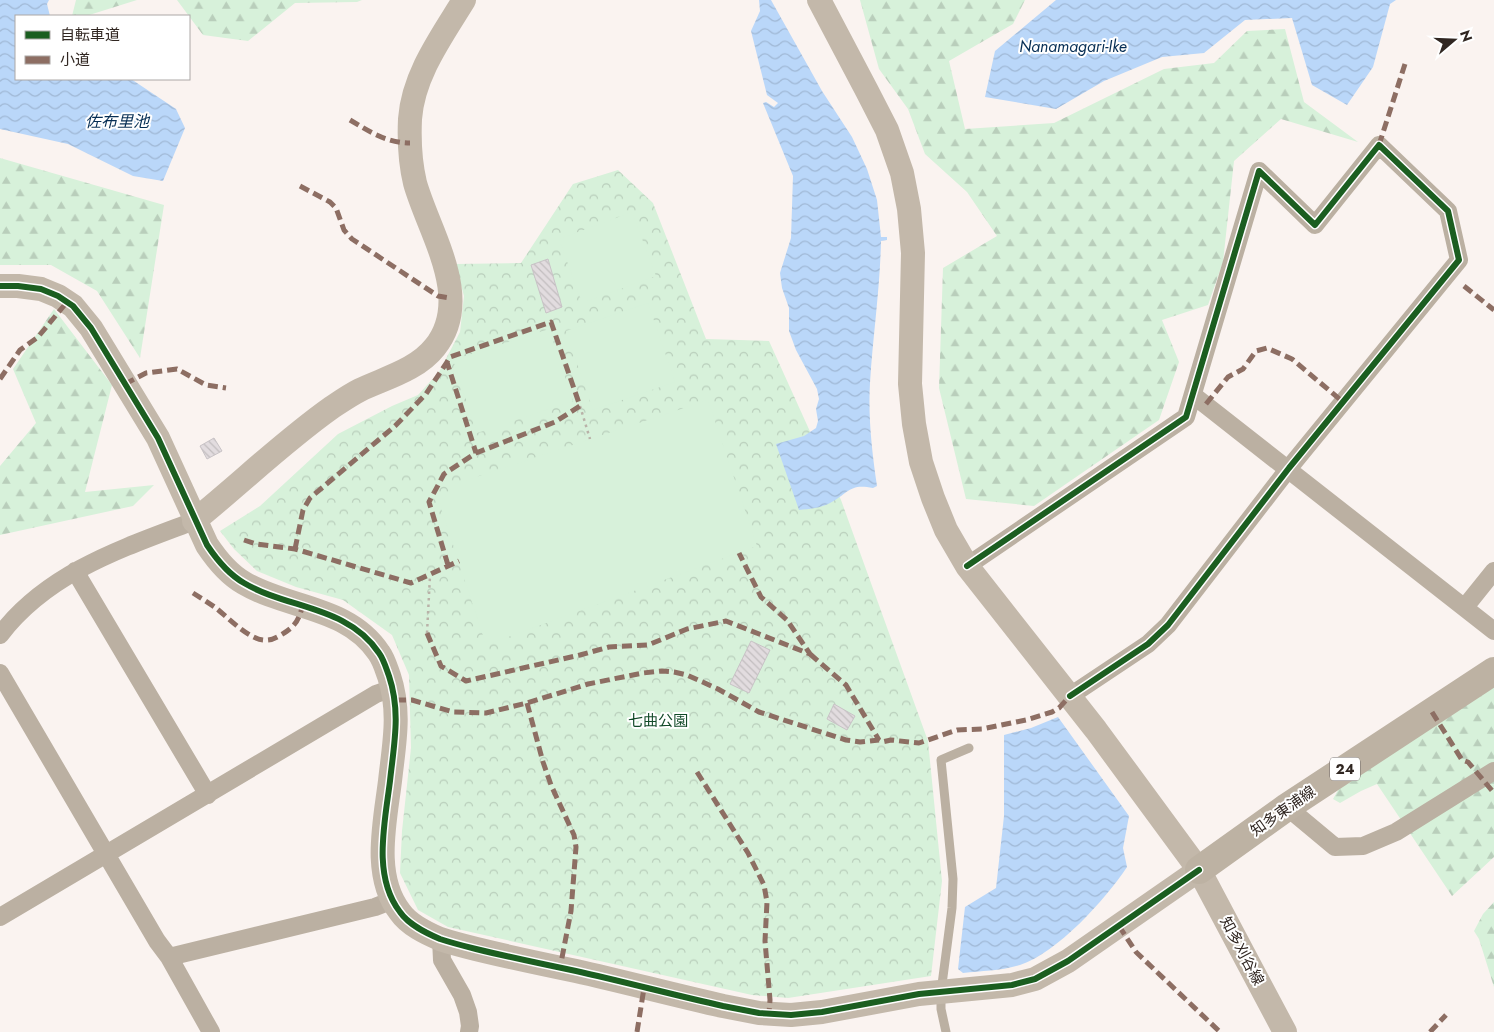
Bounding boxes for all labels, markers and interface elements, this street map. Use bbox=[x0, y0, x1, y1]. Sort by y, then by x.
legend bbox=[15, 15, 190, 80]
north arrow bbox=[1429, 15, 1479, 65]
text: 自転車道 bbox=[60, 24, 120, 46]
text: N bbox=[1455, 27, 1478, 44]
water label: Nanamagari-Ike bbox=[1019, 35, 1127, 58]
text: 小道 bbox=[60, 49, 90, 71]
water label: 佐布里池 bbox=[85, 110, 151, 133]
park label: 七曲公園 bbox=[628, 710, 688, 732]
road number: 24 bbox=[1330, 758, 1360, 781]
street label: 知多東浦線 bbox=[1246, 780, 1320, 842]
street label: 知多刈谷線 bbox=[1215, 913, 1269, 989]

